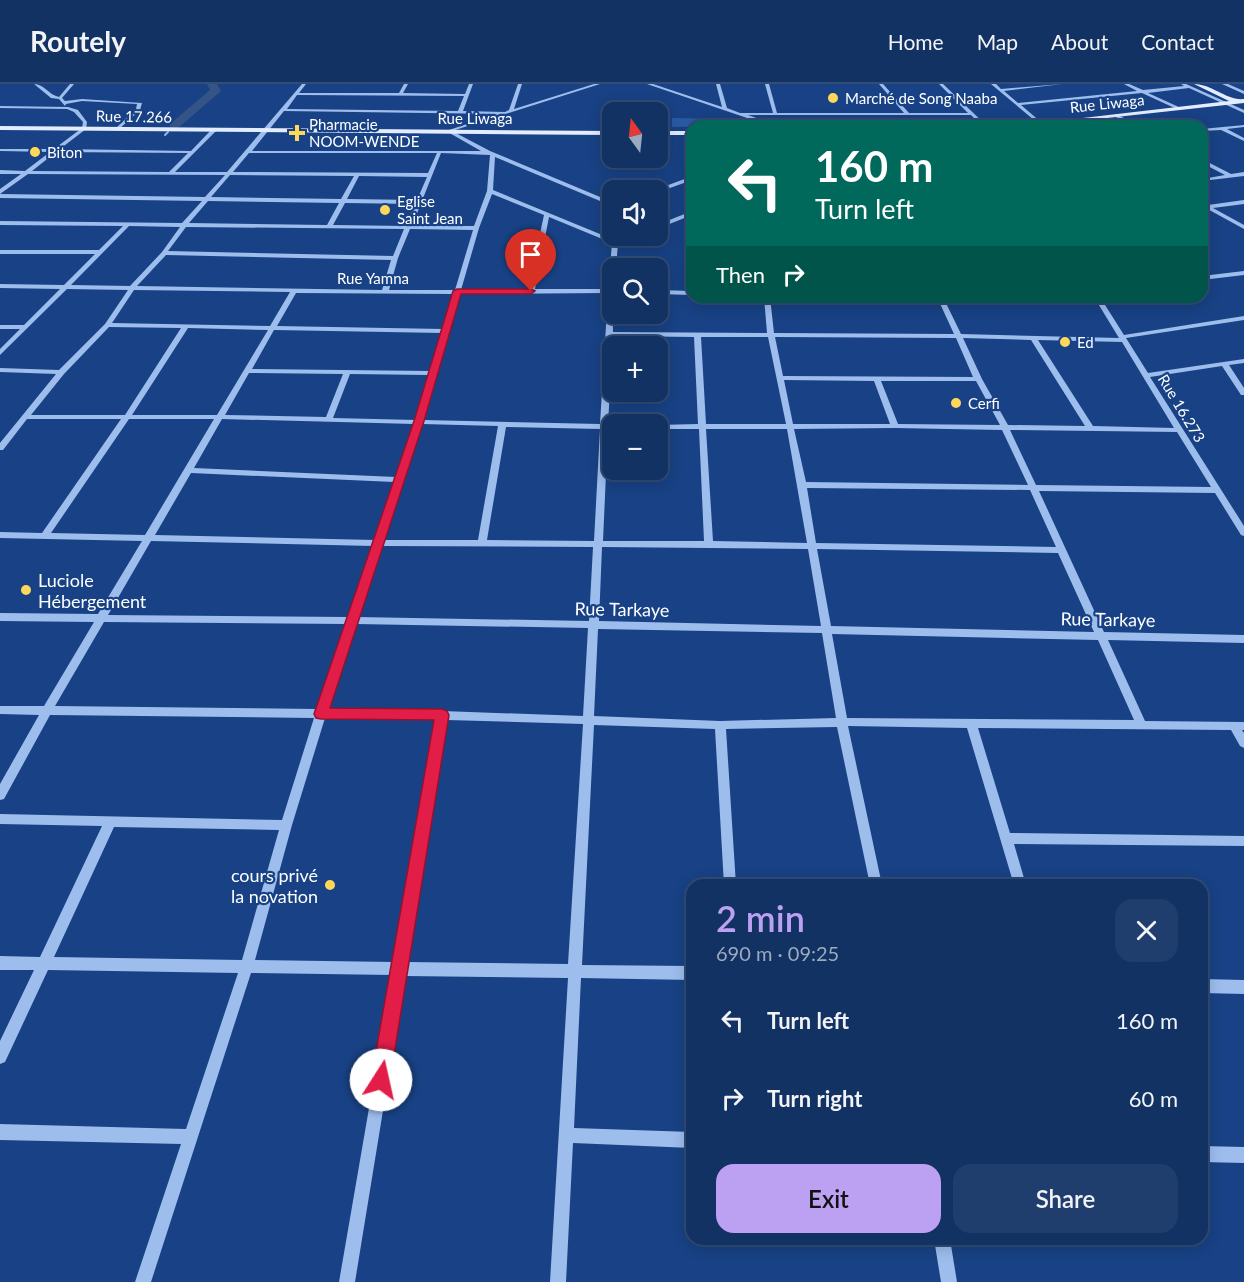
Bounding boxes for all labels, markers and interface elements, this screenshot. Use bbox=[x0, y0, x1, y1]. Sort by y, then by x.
text: Routely bbox=[30, 24, 126, 58]
text: Home bbox=[888, 29, 944, 54]
text: Map bbox=[977, 29, 1018, 54]
text: About bbox=[1051, 29, 1108, 54]
text: Contact bbox=[1141, 29, 1214, 54]
place label: Marché de Song Naaba bbox=[845, 89, 997, 107]
street label: Rue Liwaga bbox=[1069, 90, 1145, 116]
marker: Marché de Song Naaba bbox=[826, 91, 840, 105]
north arrow bbox=[602, 102, 668, 168]
map controls bbox=[602, 102, 668, 480]
street label: Rue 17.266 bbox=[96, 106, 173, 126]
street label: Rue Liwaga bbox=[438, 109, 512, 127]
place label: Pharmacie NOOM-WENDE bbox=[309, 115, 419, 150]
marker: Pharmacie NOOM-WENDE bbox=[290, 126, 304, 140]
text: 160 m bbox=[815, 141, 933, 191]
place label: Biton bbox=[47, 143, 82, 161]
icon: left bbox=[716, 144, 794, 222]
marker: Biton bbox=[28, 145, 42, 159]
button: sound bbox=[602, 180, 668, 246]
place label: Eglise Saint Jean bbox=[397, 192, 463, 227]
text: Turn left bbox=[815, 192, 914, 225]
marker: Eglise Saint Jean bbox=[378, 203, 392, 217]
pin bbox=[505, 229, 556, 291]
icon: arrive bbox=[514, 238, 547, 271]
button: search bbox=[602, 258, 668, 324]
icon: right bbox=[777, 258, 810, 291]
text: Then bbox=[716, 261, 765, 288]
street label: Rue Yamna bbox=[337, 269, 409, 287]
place label: Ed bbox=[1077, 333, 1094, 351]
marker: Ed bbox=[1058, 335, 1072, 349]
button: + bbox=[602, 336, 668, 402]
street label: Rue 16.273 bbox=[1155, 371, 1209, 445]
place label: Cerfi bbox=[968, 394, 1000, 412]
marker: Cerfi bbox=[949, 396, 963, 410]
button: − bbox=[602, 414, 668, 480]
place label: Luciole Hébergement bbox=[38, 569, 147, 612]
marker: Luciole Hébergement bbox=[19, 583, 33, 597]
street label: Rue Tarkaye bbox=[574, 597, 670, 621]
street label: Rue Tarkaye bbox=[1060, 607, 1156, 631]
place label: cours privé la novation bbox=[231, 864, 318, 907]
marker: cours privé la novation bbox=[323, 878, 337, 892]
text: 2 min bbox=[716, 896, 805, 940]
button: close bbox=[1115, 899, 1178, 962]
text: 690 m · 09:25 bbox=[716, 941, 839, 965]
icon: left bbox=[716, 1004, 749, 1037]
text: Turn left bbox=[767, 1007, 849, 1034]
text: 160 m bbox=[1116, 1007, 1178, 1034]
position arrow bbox=[349, 1048, 413, 1112]
icon: right bbox=[716, 1082, 749, 1115]
text: Turn right bbox=[767, 1085, 862, 1112]
text: 60 m bbox=[1129, 1085, 1178, 1112]
button: Exit bbox=[716, 1164, 941, 1233]
button: Share bbox=[953, 1164, 1178, 1233]

